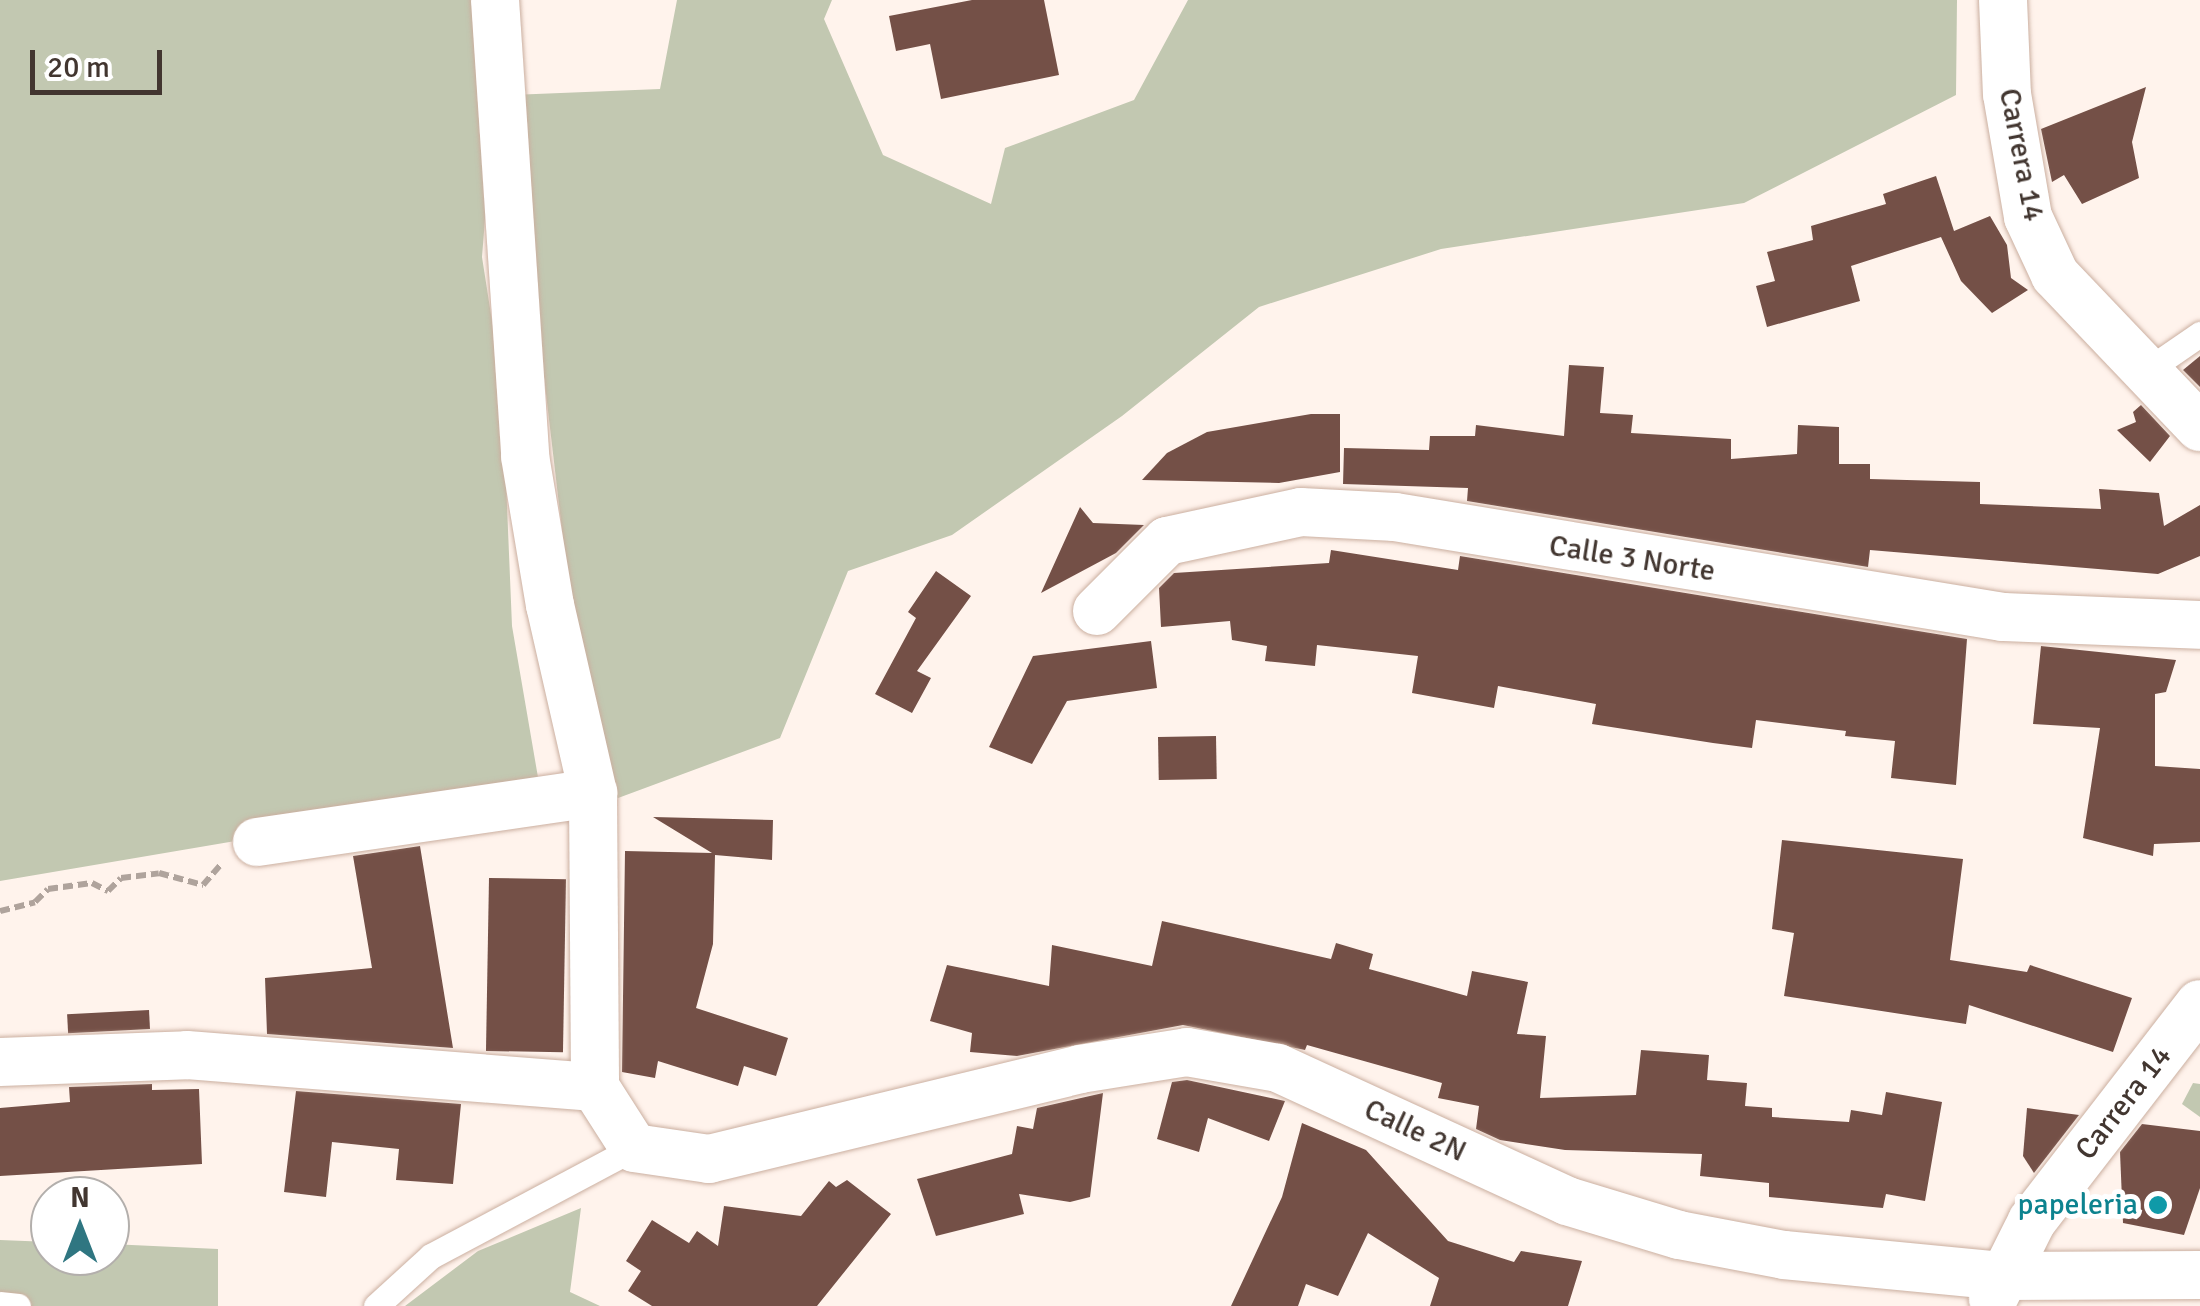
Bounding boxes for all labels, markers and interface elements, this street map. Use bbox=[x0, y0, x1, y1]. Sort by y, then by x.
scale bar bbox=[35, 30, 168, 92]
text: 20 m bbox=[47, 49, 110, 86]
street label: Carrera 14 bbox=[1990, 85, 2052, 225]
street label: Calle 3 Norte bbox=[1547, 528, 1717, 590]
street label: Carrera 14 bbox=[2068, 1039, 2180, 1167]
street label: Calle 2N bbox=[1358, 1092, 1472, 1170]
north arrow bbox=[30, 1176, 130, 1276]
text: N bbox=[70, 1181, 90, 1215]
place label: papeleria bbox=[2018, 1187, 2138, 1223]
marker: papeleria bbox=[2147, 1194, 2169, 1216]

